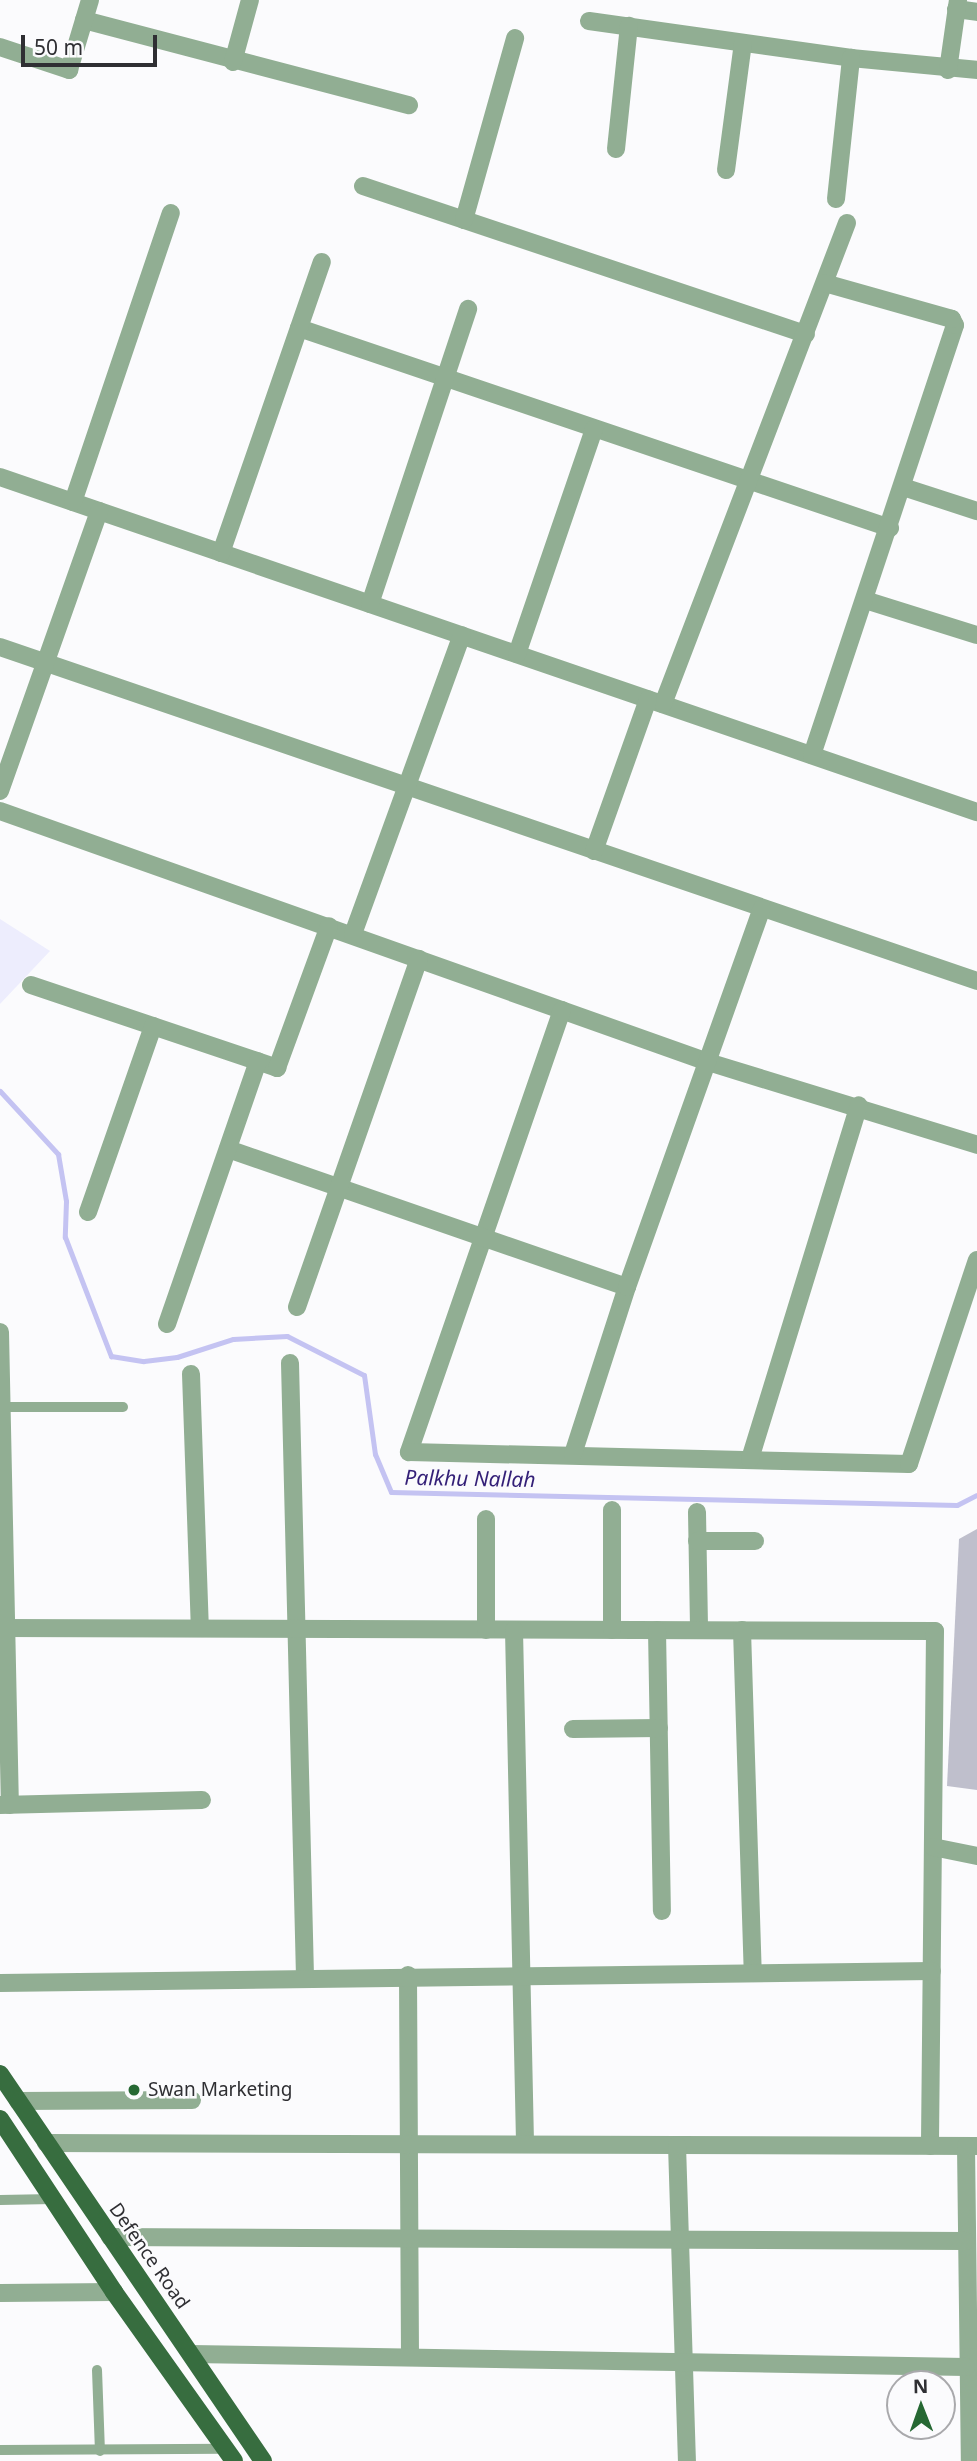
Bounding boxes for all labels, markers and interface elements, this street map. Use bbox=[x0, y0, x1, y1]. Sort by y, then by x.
scale bar bbox=[24, 21, 161, 65]
text: 50 m bbox=[34, 33, 83, 61]
water label: Palkhu Nallah bbox=[404, 1464, 536, 1492]
place label: Swan Marketing bbox=[148, 2079, 292, 2101]
marker: Swan Marketing bbox=[126, 2082, 142, 2098]
street label: Defence Road bbox=[104, 2199, 194, 2313]
north arrow bbox=[886, 2370, 956, 2440]
text: N bbox=[913, 2373, 929, 2399]

